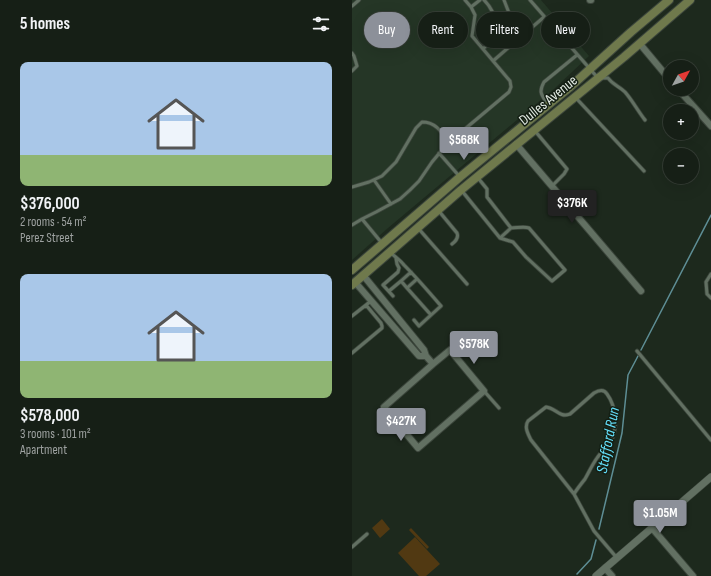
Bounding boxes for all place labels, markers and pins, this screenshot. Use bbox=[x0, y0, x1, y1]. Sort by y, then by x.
pin: $568K bbox=[436, 127, 492, 161]
pin: $376K bbox=[544, 190, 600, 224]
pin: $578K bbox=[446, 331, 502, 365]
pin: $427K bbox=[373, 408, 429, 442]
pin: $1.05M bbox=[627, 500, 693, 534]

